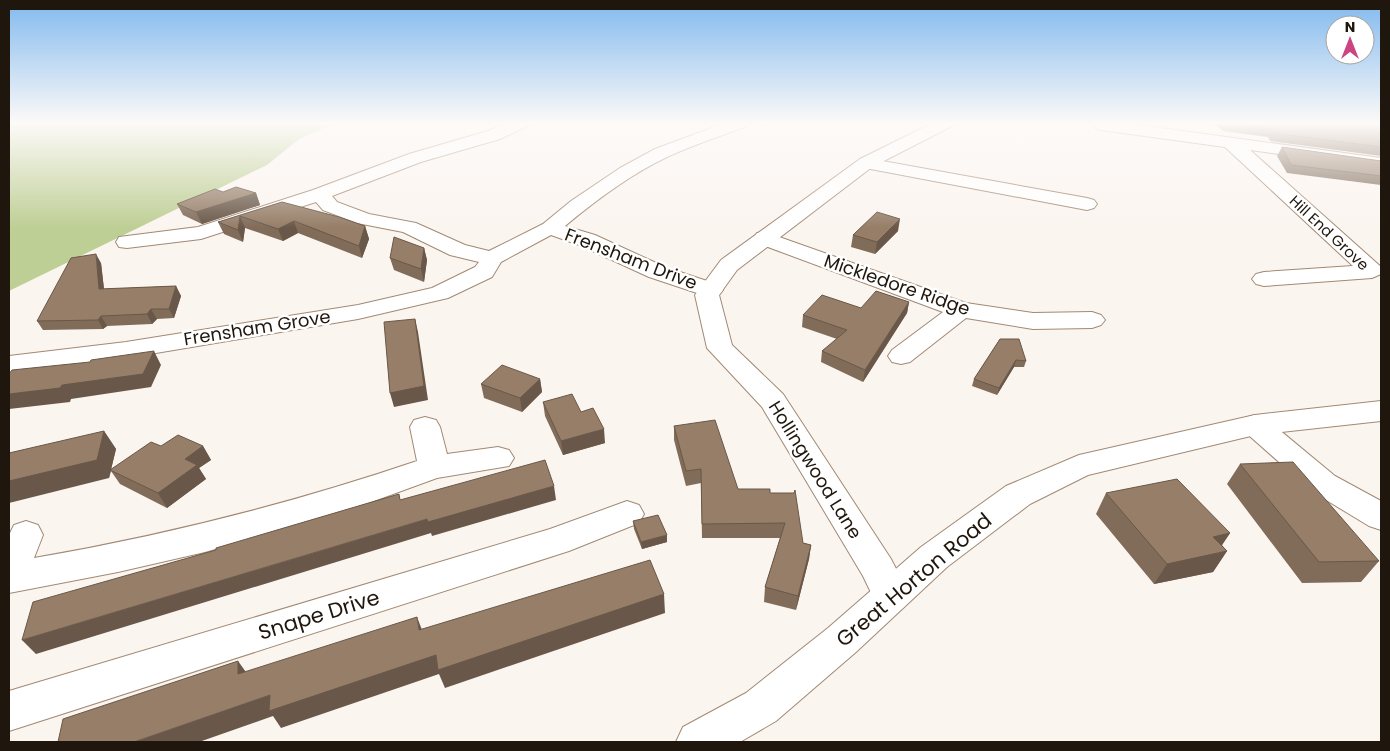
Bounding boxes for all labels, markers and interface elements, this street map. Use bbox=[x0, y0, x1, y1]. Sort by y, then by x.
north arrow bbox=[1325, 15, 1375, 65]
text: N bbox=[1345, 17, 1355, 37]
street label: Hill End Grove bbox=[1285, 190, 1374, 275]
street label: Frensham Drive bbox=[561, 222, 701, 295]
street label: Mickledore Ridge bbox=[821, 248, 974, 321]
street label: Frensham Grove bbox=[182, 304, 332, 351]
street label: Hollingwood Lane bbox=[763, 396, 868, 544]
street label: Great Horton Road bbox=[830, 506, 998, 653]
street label: Snape Drive bbox=[255, 582, 383, 647]

